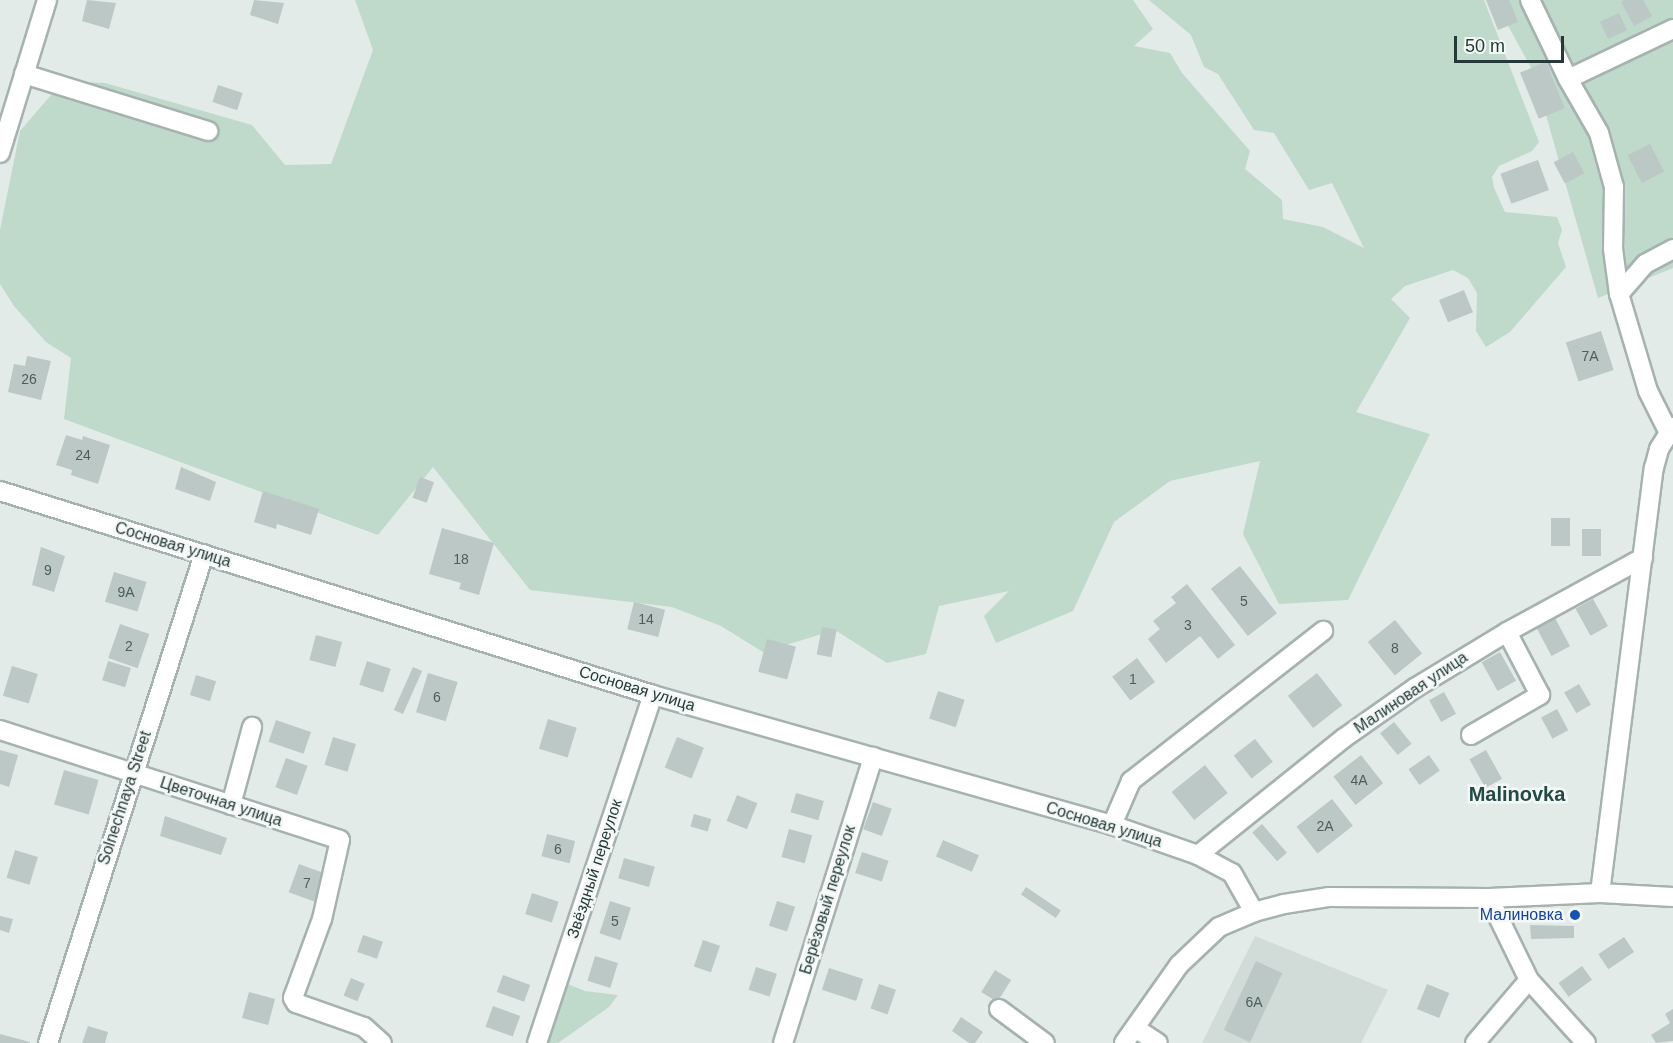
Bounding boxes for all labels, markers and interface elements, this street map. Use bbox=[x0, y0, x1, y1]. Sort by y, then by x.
scale bar bbox=[1457, 24, 1566, 62]
text: 50 m bbox=[1465, 36, 1505, 56]
house number: 7А bbox=[1581, 348, 1599, 364]
house number: 26 bbox=[21, 371, 37, 387]
house number: 24 bbox=[75, 447, 91, 463]
street label: Сосновая улица bbox=[113, 518, 233, 572]
house number: 18 bbox=[453, 551, 469, 567]
house number: 9 bbox=[44, 562, 52, 578]
house number: 9А bbox=[117, 584, 135, 600]
house number: 5 bbox=[1240, 593, 1248, 609]
house number: 14 bbox=[638, 611, 654, 627]
house number: 3 bbox=[1184, 617, 1192, 633]
house number: 2 bbox=[125, 638, 133, 654]
house number: 8 bbox=[1391, 640, 1399, 656]
street label: Малиновая улица bbox=[1351, 648, 1471, 738]
street label: Сосновая улица bbox=[577, 662, 697, 716]
house number: 1 bbox=[1129, 671, 1137, 687]
house number: 6 bbox=[433, 689, 441, 705]
street label: Solnechnaya Street bbox=[94, 729, 156, 867]
house number: 4А bbox=[1350, 772, 1368, 788]
street label: Цветочная улица bbox=[157, 773, 285, 831]
district label: Malinovka bbox=[1469, 782, 1565, 806]
street label: Звёздный переулок bbox=[563, 797, 627, 941]
street label: Сосновая улица bbox=[1044, 798, 1164, 852]
house number: 2А bbox=[1316, 818, 1334, 834]
street label: Берёзовый переулок bbox=[796, 823, 860, 977]
house number: 6 bbox=[554, 841, 562, 857]
house number: 7 bbox=[303, 875, 311, 891]
place label: Малиновка bbox=[1480, 905, 1563, 925]
marker: Малиновка bbox=[1568, 908, 1582, 922]
house number: 5 bbox=[611, 913, 619, 929]
house number: 6А bbox=[1245, 994, 1263, 1010]

